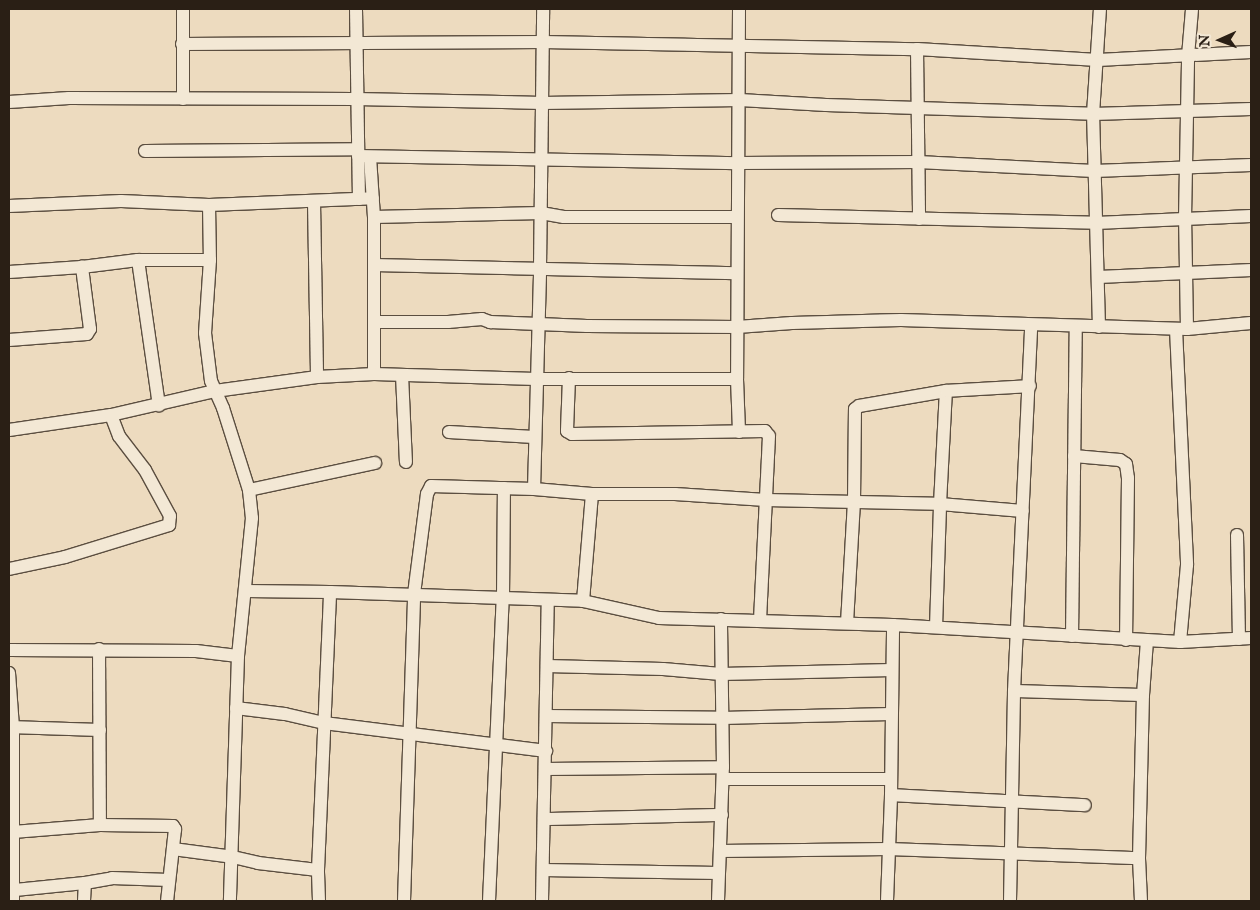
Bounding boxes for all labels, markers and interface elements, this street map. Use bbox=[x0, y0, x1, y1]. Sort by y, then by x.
north arrow bbox=[1195, 15, 1245, 65]
text: N bbox=[1196, 34, 1214, 47]

